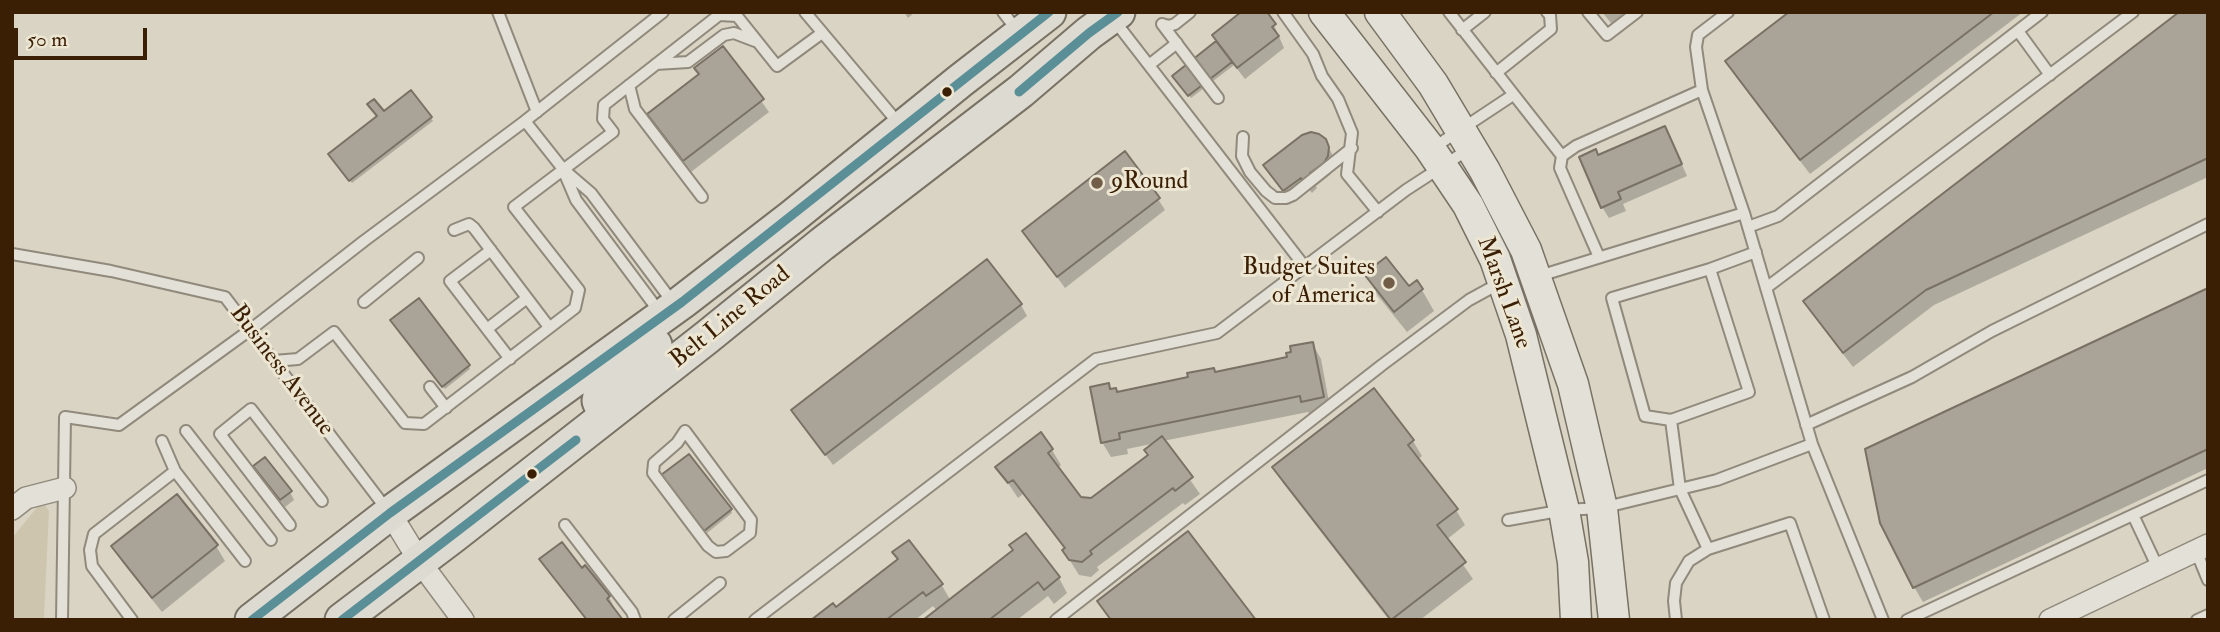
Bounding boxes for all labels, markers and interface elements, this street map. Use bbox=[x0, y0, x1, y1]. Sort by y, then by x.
scale bar bbox=[18, 14, 150, 58]
text: 50 m bbox=[27, 26, 68, 53]
unlabelled marker bbox=[940, 85, 954, 99]
place label: 9Round bbox=[1111, 169, 1188, 197]
marker: 9Round bbox=[1089, 175, 1105, 191]
street label: Marsh Lane bbox=[1469, 233, 1537, 353]
place label: Budget Suites of America bbox=[1242, 255, 1375, 311]
street label: Belt Line Road bbox=[665, 261, 797, 375]
marker: Budget Suites of America bbox=[1381, 275, 1397, 291]
street label: Business Avenue bbox=[223, 300, 339, 442]
unlabelled marker bbox=[525, 467, 539, 481]

